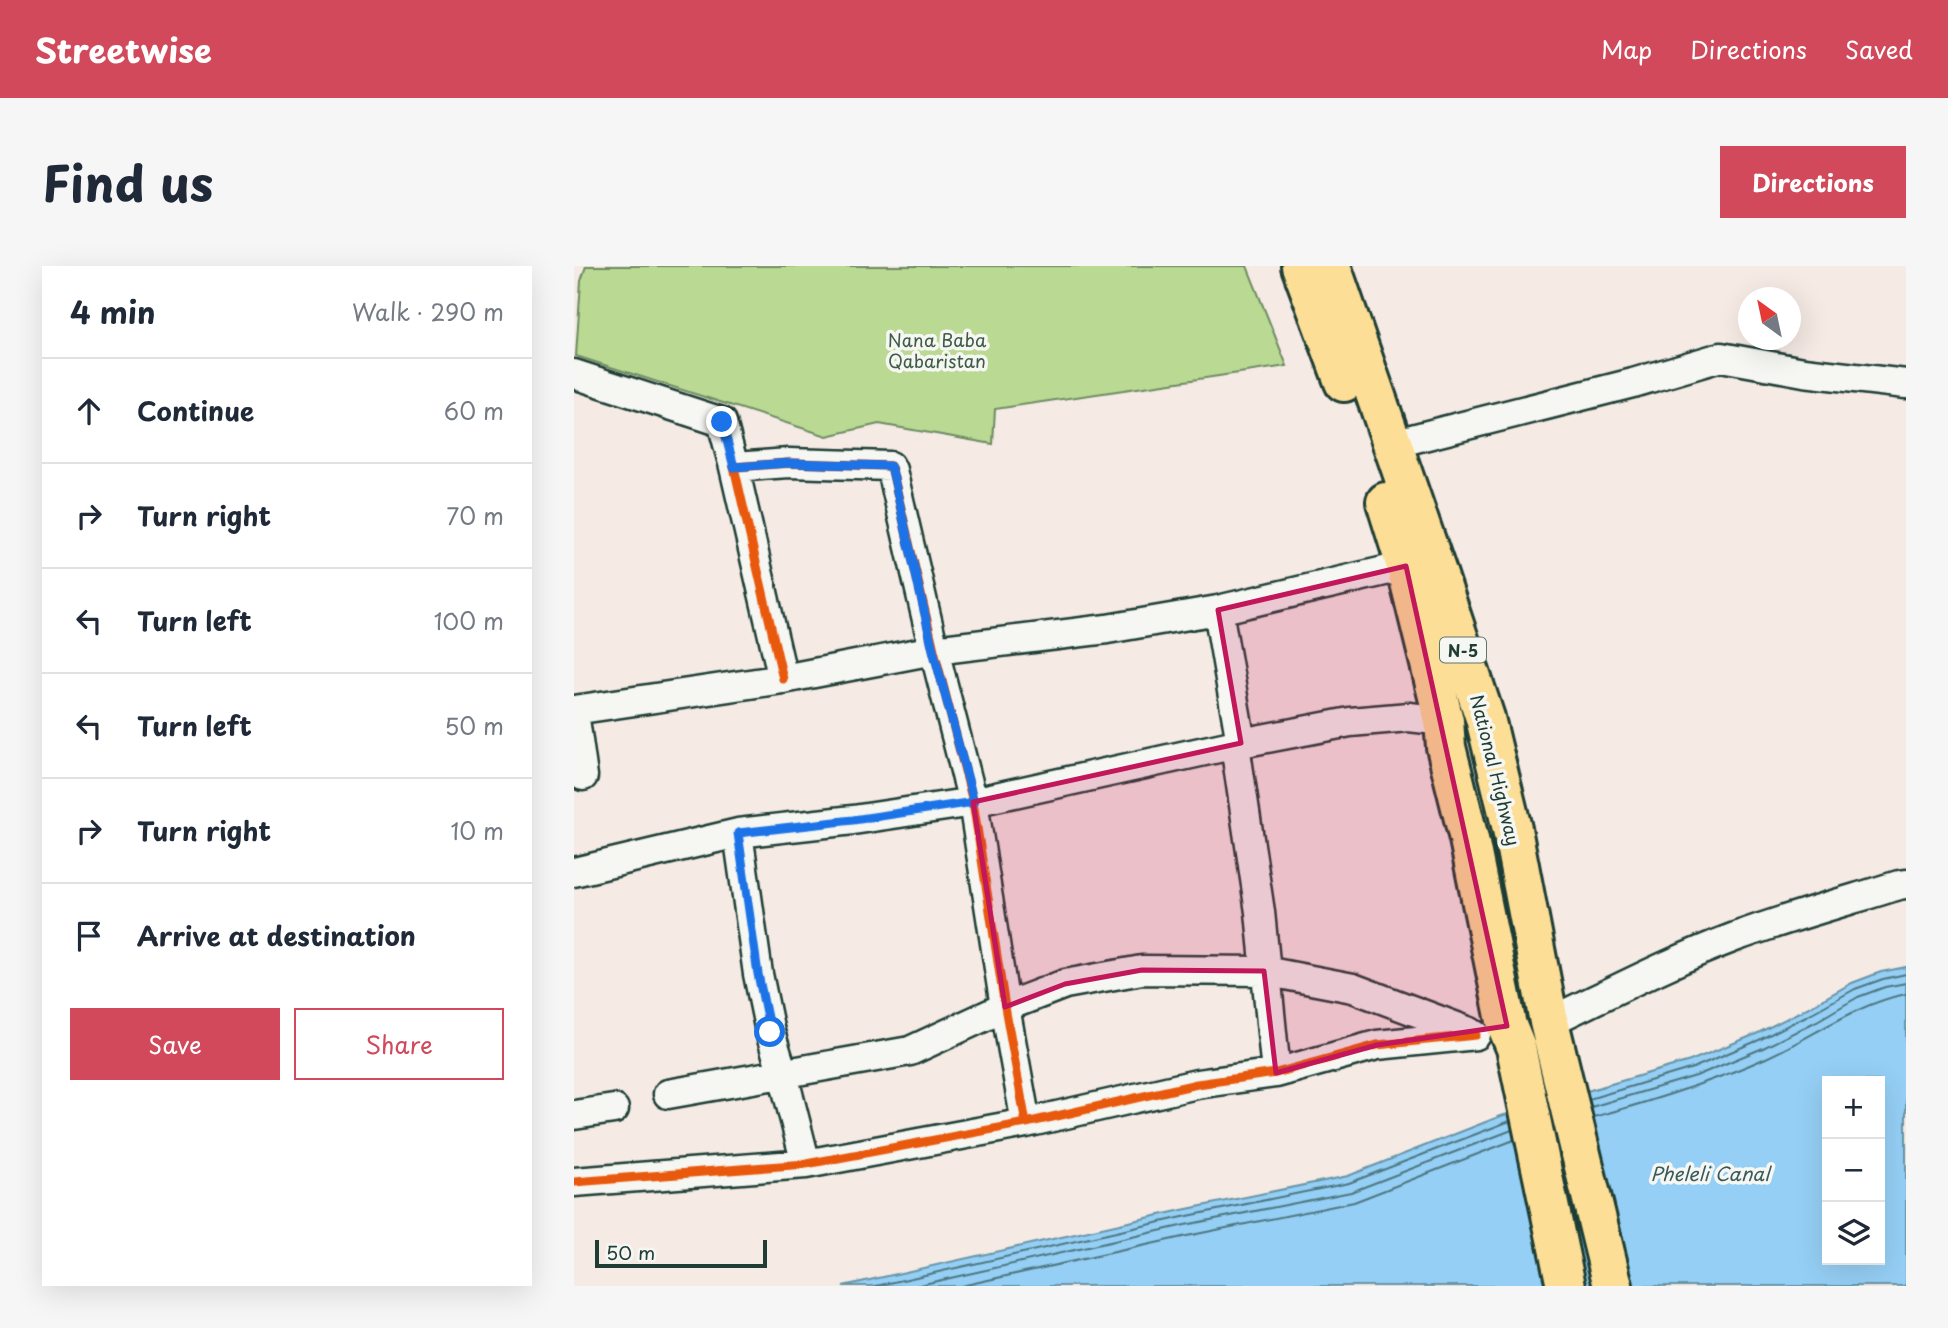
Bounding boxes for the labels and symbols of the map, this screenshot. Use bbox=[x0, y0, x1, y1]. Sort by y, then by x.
north arrow bbox=[1738, 287, 1801, 350]
park label: Nana Baba Qabaristan bbox=[888, 326, 987, 374]
route end bbox=[706, 406, 737, 437]
road number: N-5 bbox=[1440, 638, 1486, 662]
street label: National Highway bbox=[1464, 692, 1528, 848]
route start bbox=[754, 1016, 785, 1047]
water label: Pheleli Canal bbox=[1651, 1159, 1772, 1187]
scale bar bbox=[595, 1237, 766, 1269]

